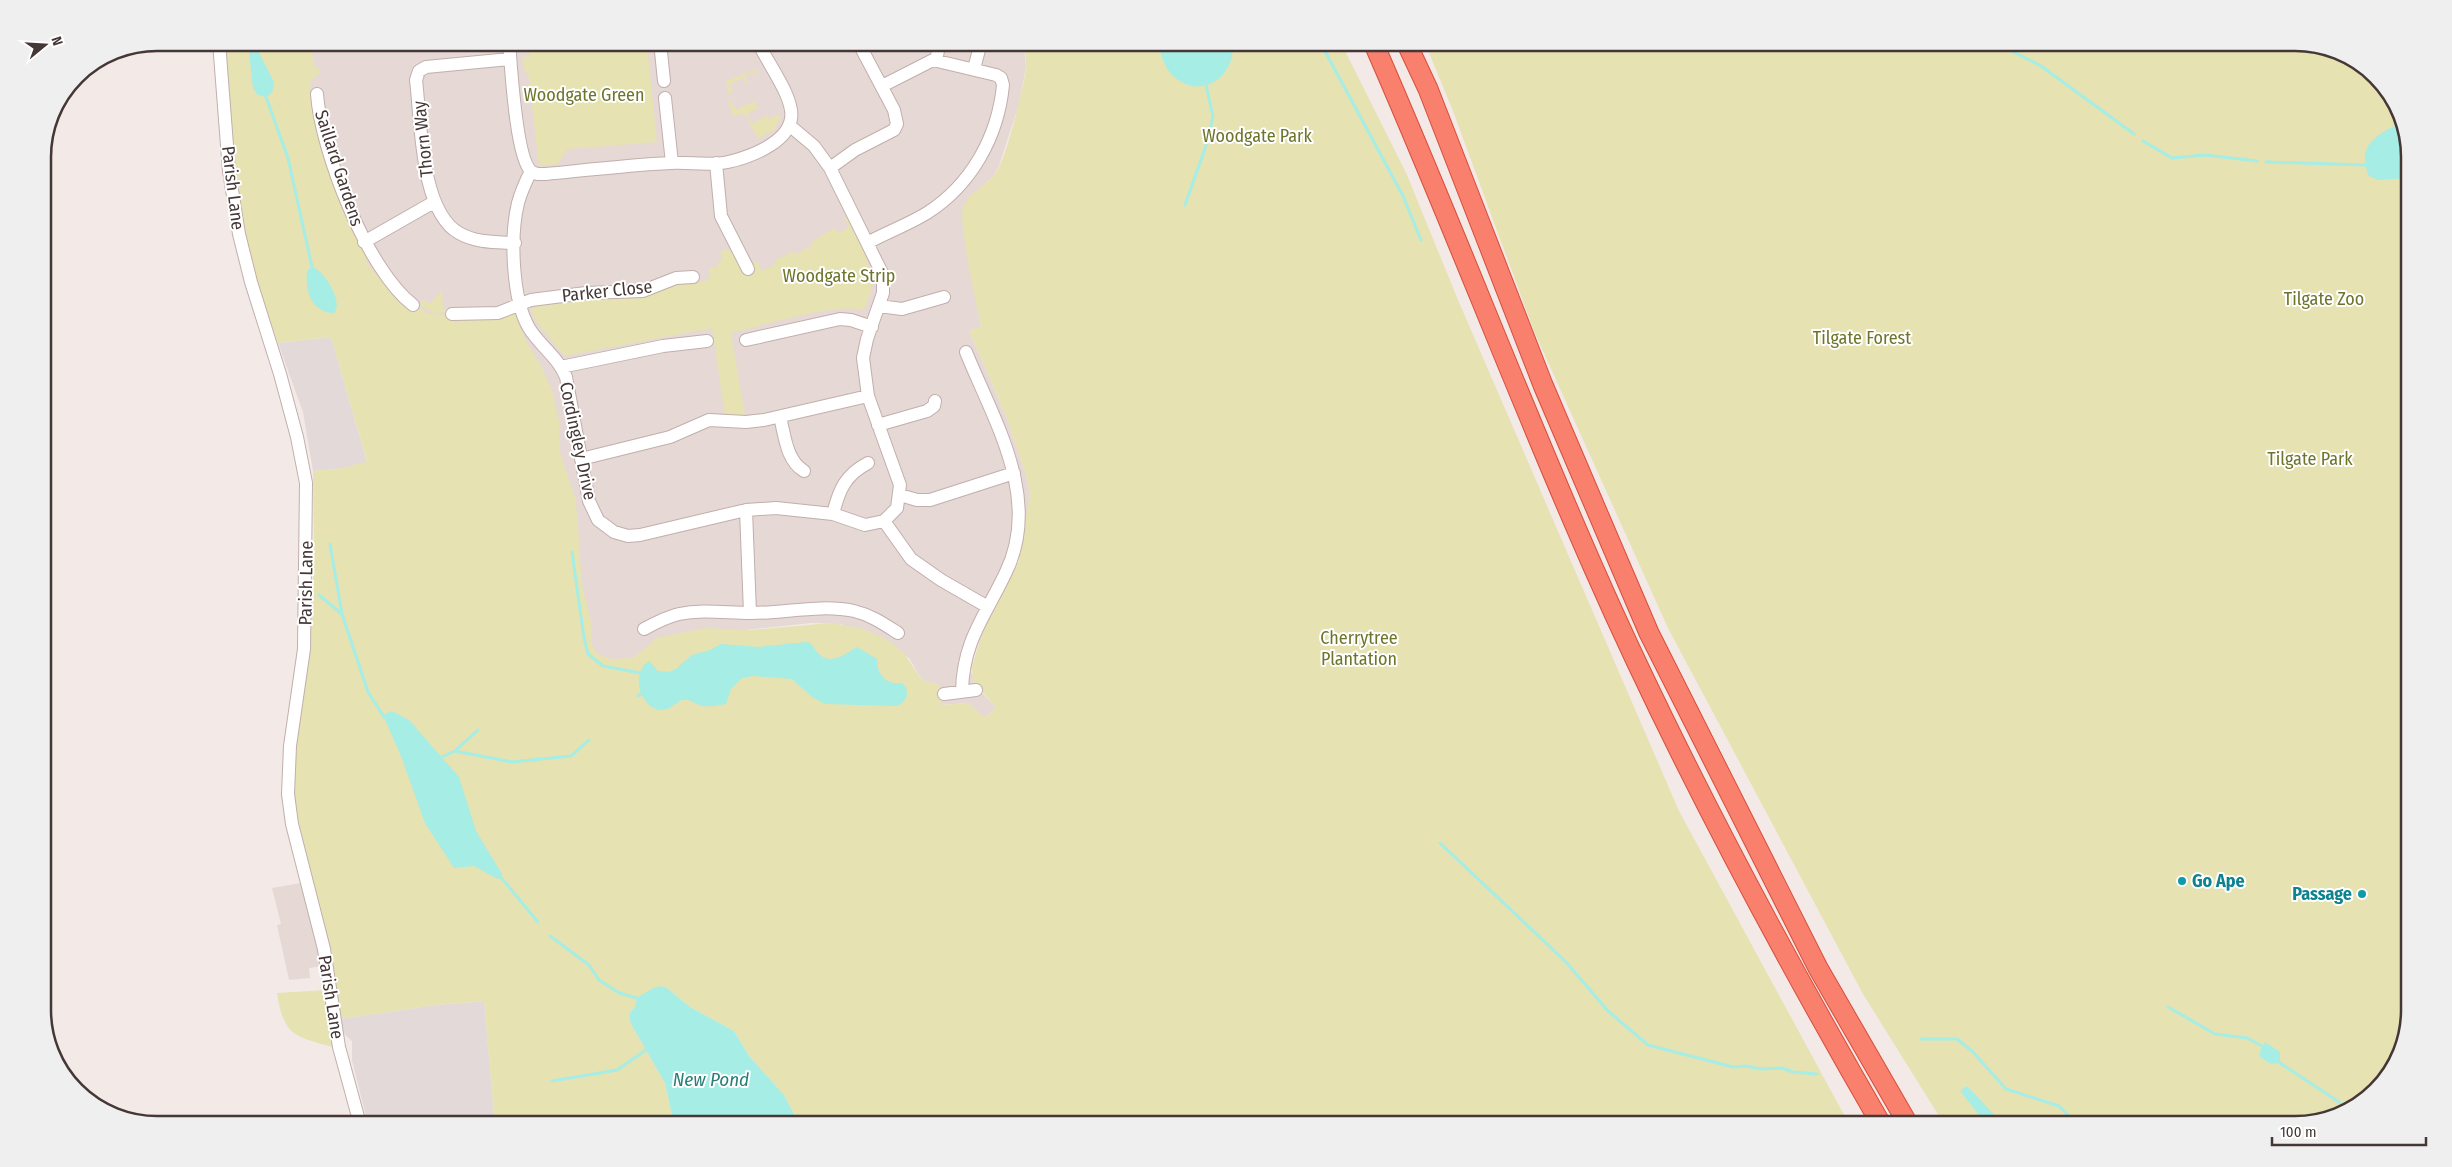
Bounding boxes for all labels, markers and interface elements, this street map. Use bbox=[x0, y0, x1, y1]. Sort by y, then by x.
north arrow bbox=[20, 20, 70, 70]
text: N bbox=[48, 35, 66, 48]
park label: Woodgate Green bbox=[524, 84, 644, 106]
street label: Thorn Way bbox=[408, 100, 438, 178]
street label: Saillard Gardens bbox=[310, 107, 368, 229]
park label: Woodgate Park bbox=[1202, 125, 1312, 147]
street label: Parish Lane bbox=[217, 145, 249, 231]
park label: Woodgate Strip bbox=[783, 265, 895, 287]
street label: Parker Close bbox=[561, 275, 653, 307]
park label: Tilgate Zoo bbox=[2284, 288, 2364, 310]
park label: Tilgate Forest bbox=[1813, 327, 1911, 349]
street label: Cordingley Drive bbox=[555, 380, 601, 502]
park label: Tilgate Park bbox=[2267, 448, 2353, 470]
street label: Parish Lane bbox=[294, 540, 318, 625]
park label: Cherrytree Plantation bbox=[1320, 627, 1398, 670]
place label: Go Ape bbox=[2192, 870, 2245, 892]
marker: Go Ape bbox=[2176, 875, 2188, 887]
place label: Passage bbox=[2292, 883, 2352, 905]
marker: Passage bbox=[2356, 888, 2368, 900]
street label: Parish Lane bbox=[314, 954, 348, 1041]
water label: New Pond bbox=[673, 1068, 749, 1091]
scale bar bbox=[2272, 1114, 2426, 1146]
text: 100 m bbox=[2280, 1123, 2317, 1141]

